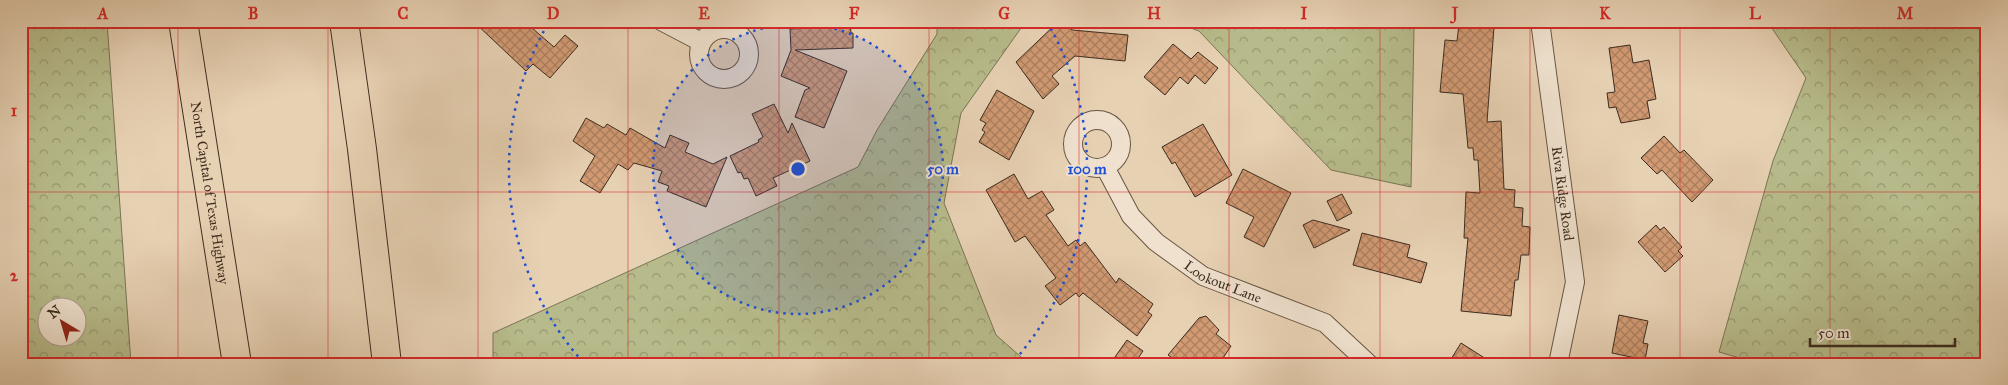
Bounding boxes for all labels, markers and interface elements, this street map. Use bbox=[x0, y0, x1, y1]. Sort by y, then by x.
text: A bbox=[97, 4, 109, 23]
text: B bbox=[248, 4, 258, 23]
text: C bbox=[398, 4, 409, 23]
text: D bbox=[547, 4, 560, 23]
text: E bbox=[698, 4, 710, 23]
text: F bbox=[849, 4, 860, 23]
text: G bbox=[998, 4, 1010, 23]
text: H bbox=[1147, 4, 1161, 23]
text: I bbox=[1301, 4, 1308, 23]
text: J bbox=[1450, 4, 1459, 24]
text: K bbox=[1599, 4, 1611, 23]
text: L bbox=[1749, 4, 1761, 23]
text: M bbox=[1897, 4, 1914, 23]
street label: North Capital of Texas Highway bbox=[187, 100, 232, 286]
text: 1 bbox=[11, 101, 18, 120]
street label: Riva Ridge Road bbox=[1548, 145, 1577, 242]
centre of rings bbox=[789, 160, 807, 178]
text: 50 m bbox=[927, 160, 959, 178]
text: 100 m bbox=[1067, 160, 1107, 178]
street label: Lookout Lane bbox=[1181, 257, 1264, 307]
text: 2 bbox=[10, 266, 19, 285]
north arrow bbox=[38, 298, 88, 348]
text: N bbox=[44, 302, 64, 323]
scale bar bbox=[1810, 315, 1956, 347]
text: 50 m bbox=[1818, 324, 1850, 342]

